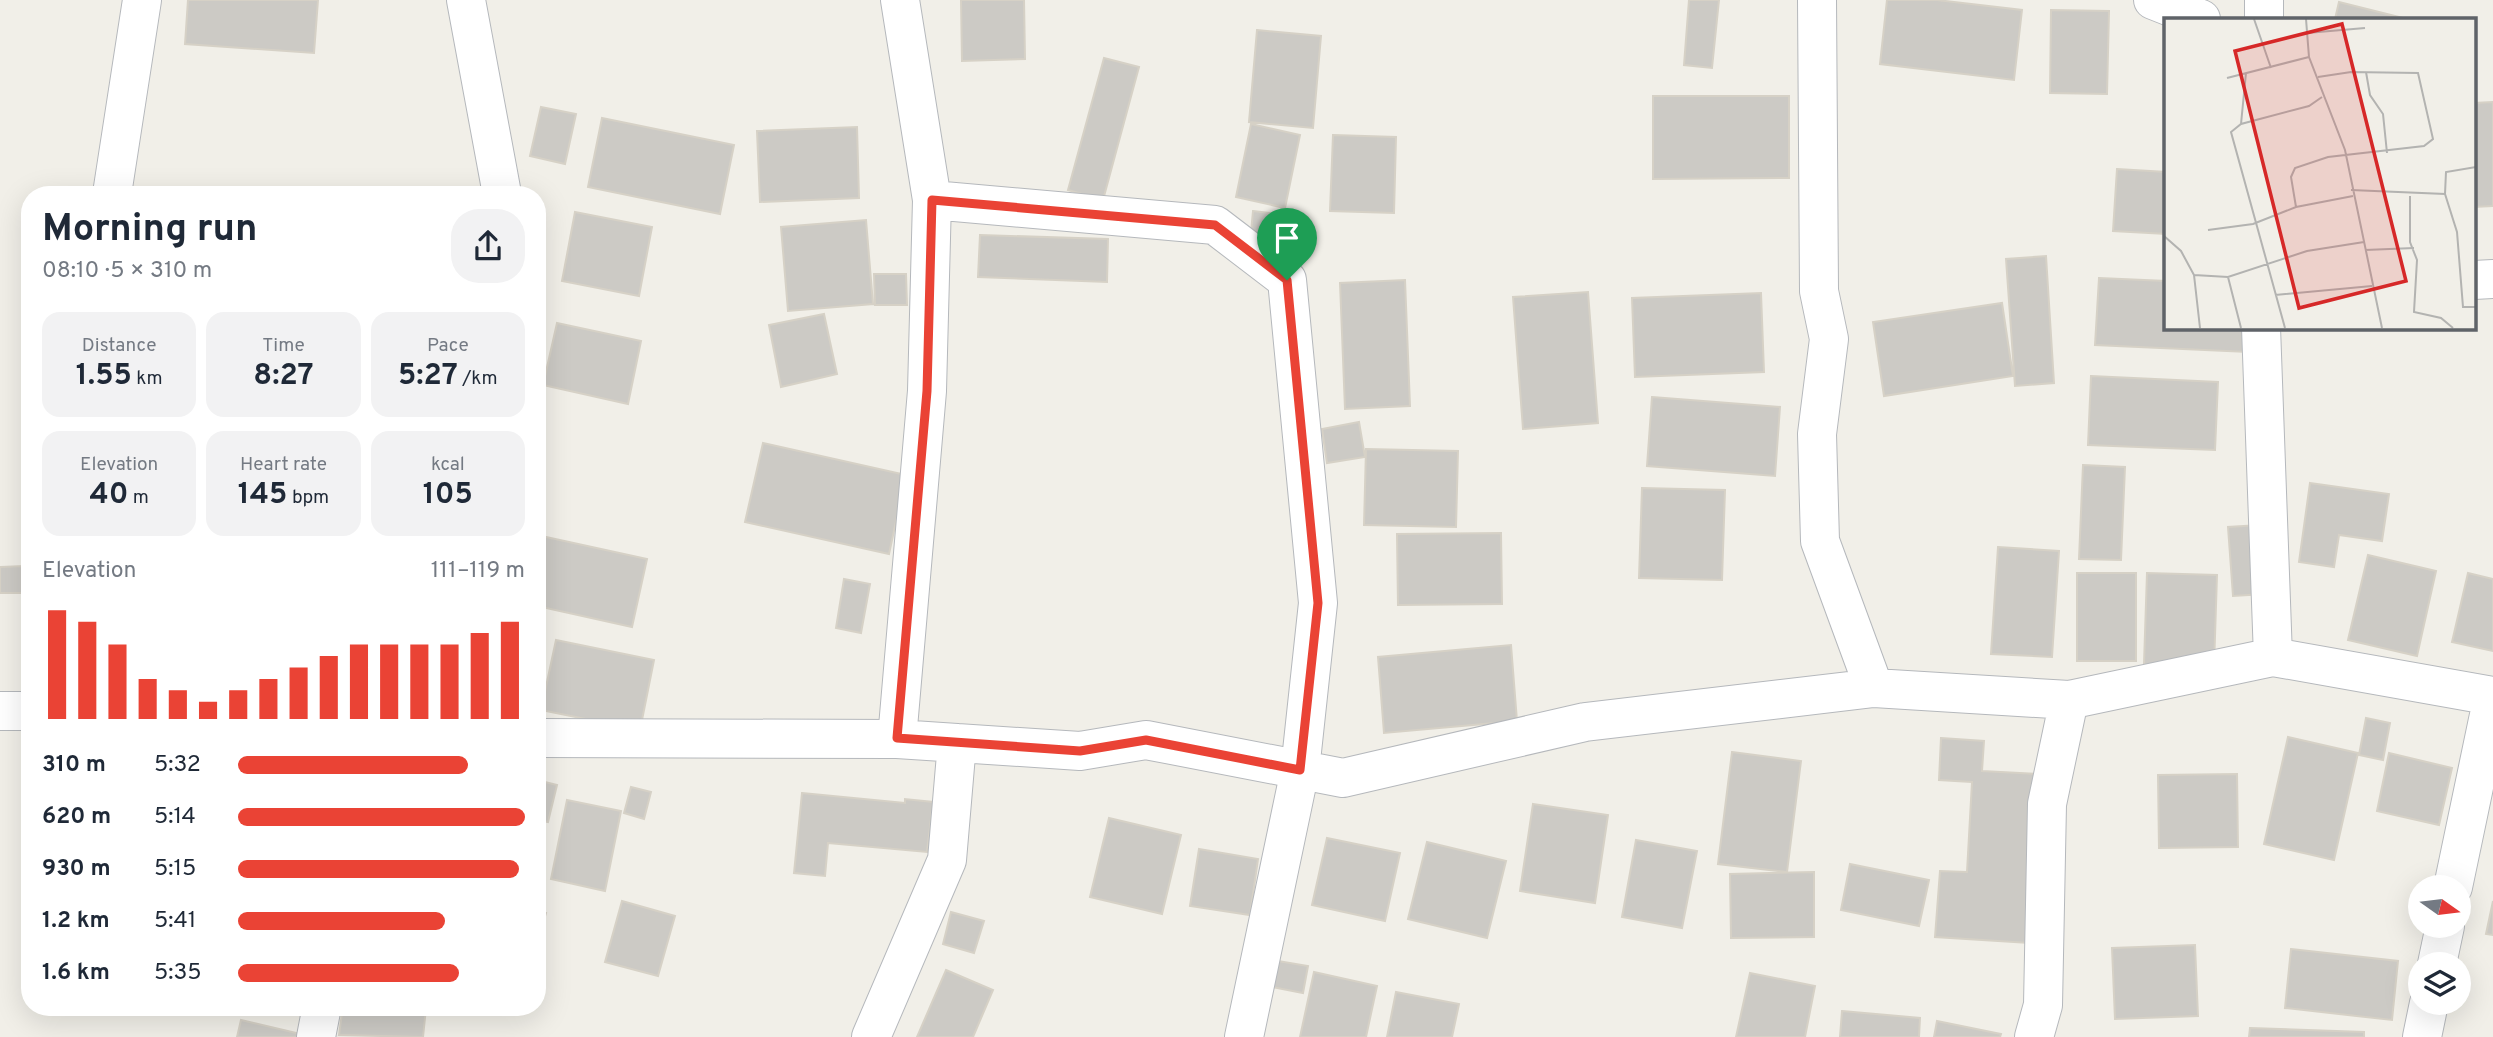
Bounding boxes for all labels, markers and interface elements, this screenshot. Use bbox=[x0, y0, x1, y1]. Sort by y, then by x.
inset map bbox=[2164, 18, 2476, 329]
text: Morning run bbox=[42, 206, 258, 255]
pin bbox=[1257, 208, 1317, 280]
button: share bbox=[451, 209, 525, 283]
icon: arrive bbox=[1268, 219, 1306, 257]
text: 08:10 · 5 × 310 m bbox=[42, 257, 212, 286]
text: Distance bbox=[82, 334, 156, 358]
text: Time bbox=[262, 334, 305, 358]
text: Pace bbox=[427, 334, 469, 358]
text: 1.55 bbox=[76, 358, 132, 395]
text: 8:27 bbox=[253, 358, 314, 395]
text: 5:27 bbox=[398, 358, 458, 395]
text: km bbox=[132, 367, 163, 391]
text: /km bbox=[458, 367, 498, 391]
text: Elevation bbox=[80, 453, 158, 477]
text: Heart rate bbox=[240, 453, 327, 477]
text: kcal bbox=[431, 453, 465, 477]
text: 40 bbox=[89, 477, 128, 514]
text: 145 bbox=[238, 477, 287, 514]
text: 105 bbox=[423, 477, 473, 514]
text: m bbox=[128, 486, 149, 510]
text: bpm bbox=[287, 486, 329, 510]
text: Elevation bbox=[42, 557, 137, 586]
text: 111–119 m bbox=[431, 557, 525, 586]
text: 310 m bbox=[42, 751, 106, 780]
text: 5:32 bbox=[154, 751, 201, 780]
text: 620 m bbox=[42, 803, 111, 832]
text: 5:14 bbox=[154, 803, 196, 832]
text: 930 m bbox=[42, 855, 111, 884]
text: 5:15 bbox=[154, 855, 196, 884]
north arrow bbox=[2408, 875, 2471, 938]
map controls bbox=[2408, 875, 2471, 1015]
text: 1.2 km bbox=[42, 907, 110, 936]
text: 5:41 bbox=[154, 907, 196, 936]
button: layers bbox=[2408, 952, 2471, 1015]
text: 1.6 km bbox=[42, 959, 110, 988]
text: 5:35 bbox=[154, 959, 202, 988]

